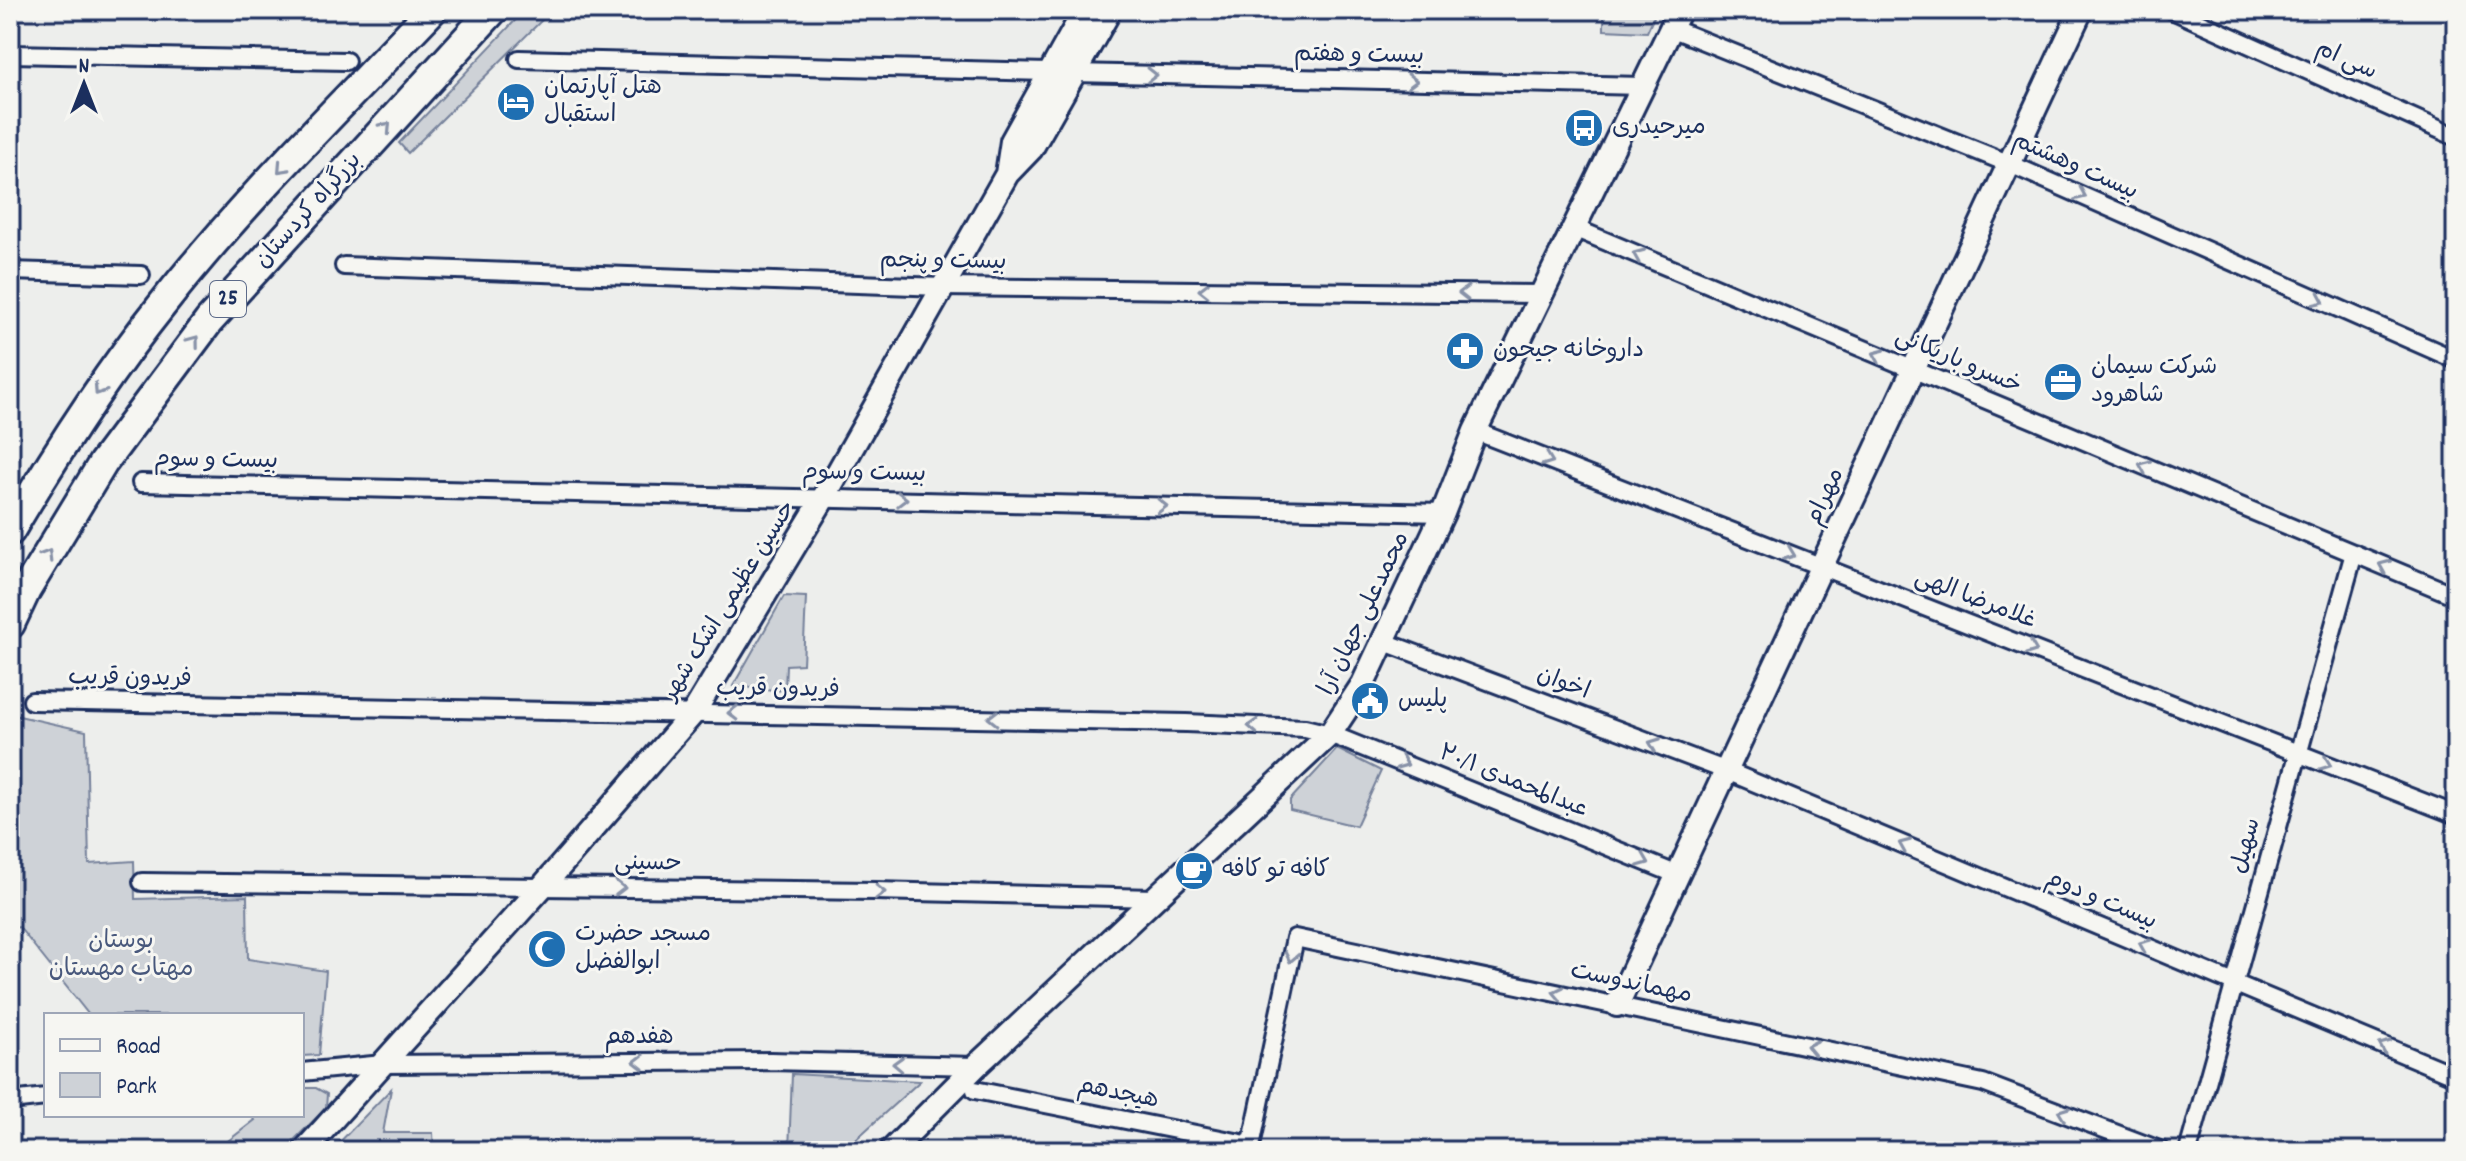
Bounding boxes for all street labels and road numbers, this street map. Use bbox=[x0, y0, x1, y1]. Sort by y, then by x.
street label: سی ام bbox=[2310, 32, 2382, 90]
street label: بیست و هفتم bbox=[1294, 38, 1424, 74]
street label: بیست وهشتم bbox=[2007, 124, 2143, 210]
street label: بزرگراه کردستان bbox=[247, 145, 371, 277]
street label: بیست و پنجم bbox=[879, 244, 1007, 280]
road number: 25 bbox=[210, 281, 246, 317]
street label: خسرو باریکانی bbox=[1890, 320, 2026, 404]
street label: بیست و سوم bbox=[154, 443, 278, 479]
street label: بیست و سوم bbox=[802, 456, 926, 492]
street label: مهرام bbox=[1798, 463, 1854, 531]
street label: حسین عظیمی اشک شهر bbox=[654, 494, 805, 709]
street label: محمدعلی جهان آرا bbox=[1311, 526, 1419, 702]
street label: غلامرضا الهی bbox=[1909, 561, 2041, 639]
street label: اخوان bbox=[1531, 658, 1595, 710]
street label: فریدون قریب bbox=[68, 661, 192, 697]
street label: فریدون قریب bbox=[716, 672, 840, 708]
street label: عبدالمحمدی ۲۰/۱ bbox=[1433, 737, 1593, 827]
street label: سهیل bbox=[2223, 814, 2271, 878]
street label: حسینی bbox=[614, 846, 682, 882]
street label: بیست و دوم bbox=[2040, 862, 2162, 940]
street label: مهماندوست bbox=[1567, 955, 1695, 1013]
street label: هفدهم bbox=[604, 1021, 674, 1055]
street label: هیجدهم bbox=[1075, 1069, 1161, 1119]

